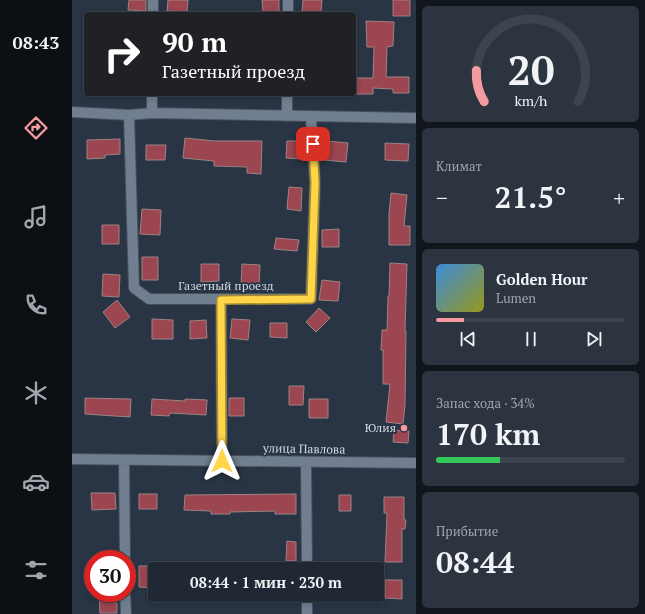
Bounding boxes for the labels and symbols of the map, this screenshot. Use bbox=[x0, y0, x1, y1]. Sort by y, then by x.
pin bbox=[296, 127, 330, 161]
street label: Газетный проезд bbox=[178, 278, 274, 293]
place label: Юлия bbox=[365, 420, 396, 435]
marker: Юлия bbox=[399, 423, 409, 433]
position arrow bbox=[201, 440, 243, 482]
street label: улица Павлова bbox=[262, 440, 345, 457]
speed limit sign: 30 bbox=[84, 550, 136, 602]

